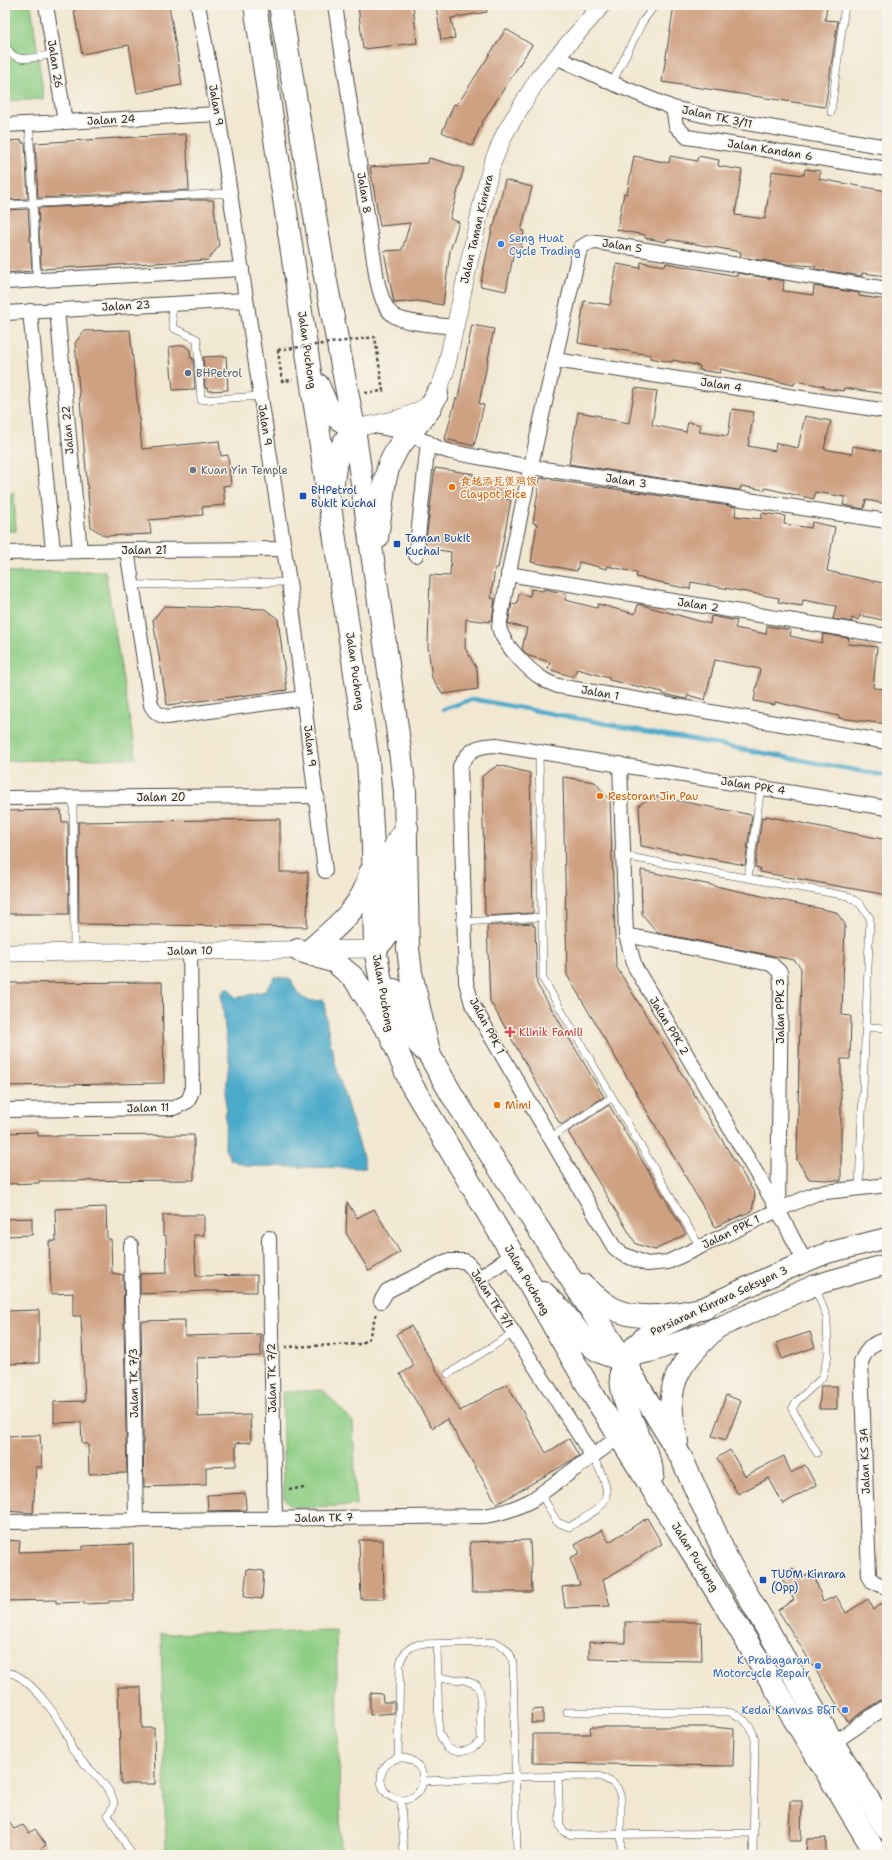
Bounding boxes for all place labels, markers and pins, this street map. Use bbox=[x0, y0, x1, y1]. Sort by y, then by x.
place label: Seng Huat Cycle Trading bbox=[509, 231, 581, 259]
marker: Seng Huat Cycle Trading bbox=[496, 239, 506, 249]
place label: BHPetrol bbox=[196, 366, 242, 381]
marker: BHPetrol bbox=[183, 368, 193, 378]
place label: Kuan Yin Temple bbox=[201, 463, 288, 478]
marker: Kuan Yin Temple bbox=[188, 465, 198, 475]
place label: 食越添瓦煲鸡饭 Claypot Rice bbox=[460, 474, 537, 502]
marker: 食越添瓦煲鸡饭 Claypot Rice bbox=[447, 482, 457, 492]
place label: BHPetrol Bukit Kuchai bbox=[311, 483, 376, 511]
marker: BHPetrol Bukit Kuchai bbox=[298, 491, 308, 501]
place label: Taman Bukit Kuchai bbox=[405, 531, 471, 559]
marker: Taman Bukit Kuchai bbox=[392, 539, 402, 549]
place label: Restoran Jin Pau bbox=[608, 789, 698, 804]
marker: Restoran Jin Pau bbox=[595, 791, 605, 801]
place label: Klinik Famili bbox=[519, 1025, 583, 1040]
marker: Klinik Famili bbox=[504, 1026, 516, 1038]
place label: Mimi bbox=[505, 1098, 531, 1113]
marker: Mimi bbox=[492, 1100, 502, 1110]
place label: TUDM Kinrara (Opp) bbox=[771, 1567, 846, 1595]
marker: TUDM Kinrara (Opp) bbox=[758, 1575, 768, 1585]
place label: K Prabagaran Motorcycle Repair bbox=[713, 1653, 810, 1681]
marker: K Prabagaran Motorcycle Repair bbox=[813, 1661, 823, 1671]
place label: Kedai Kanvas B&T bbox=[741, 1703, 837, 1718]
marker: Kedai Kanvas B&T bbox=[840, 1705, 850, 1715]

